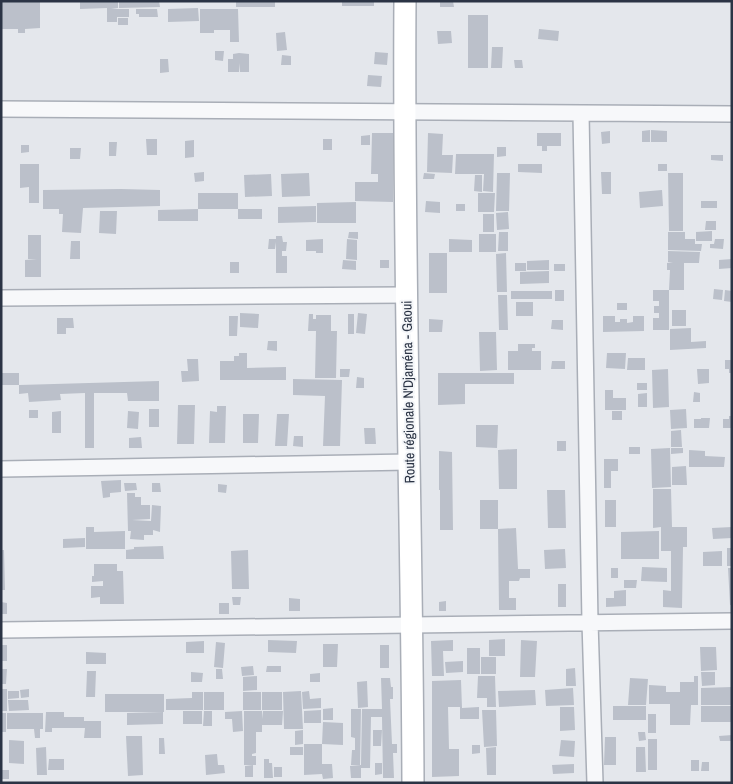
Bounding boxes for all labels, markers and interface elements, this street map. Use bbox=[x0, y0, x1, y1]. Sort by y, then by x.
street label: Route régionale N'Djaména - Gaoui bbox=[397, 300, 419, 484]

